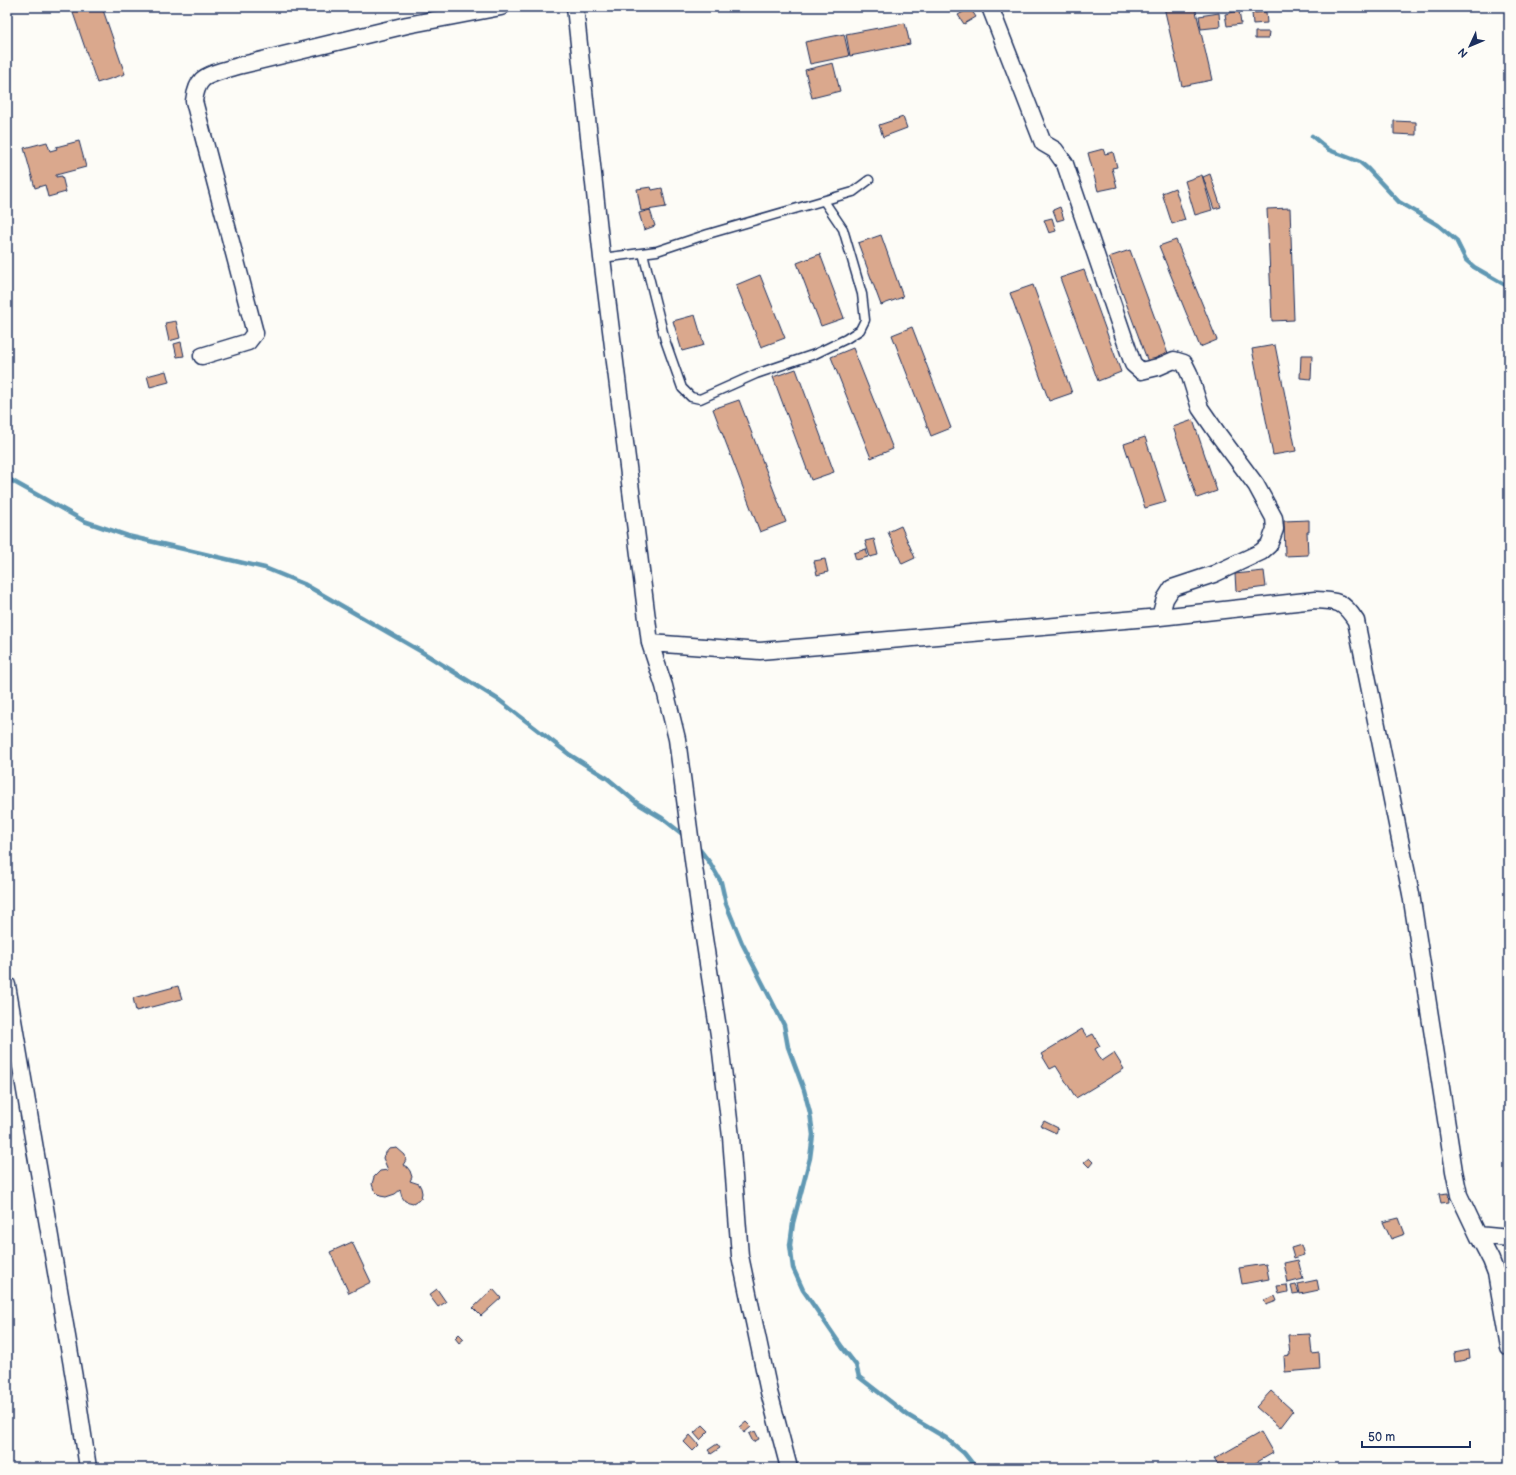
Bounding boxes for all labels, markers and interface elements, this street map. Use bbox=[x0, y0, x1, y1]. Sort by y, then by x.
north arrow bbox=[1450, 26, 1490, 66]
text: N bbox=[1456, 45, 1471, 60]
scale bar bbox=[1362, 1423, 1470, 1449]
text: 50 m bbox=[1368, 1430, 1395, 1445]

